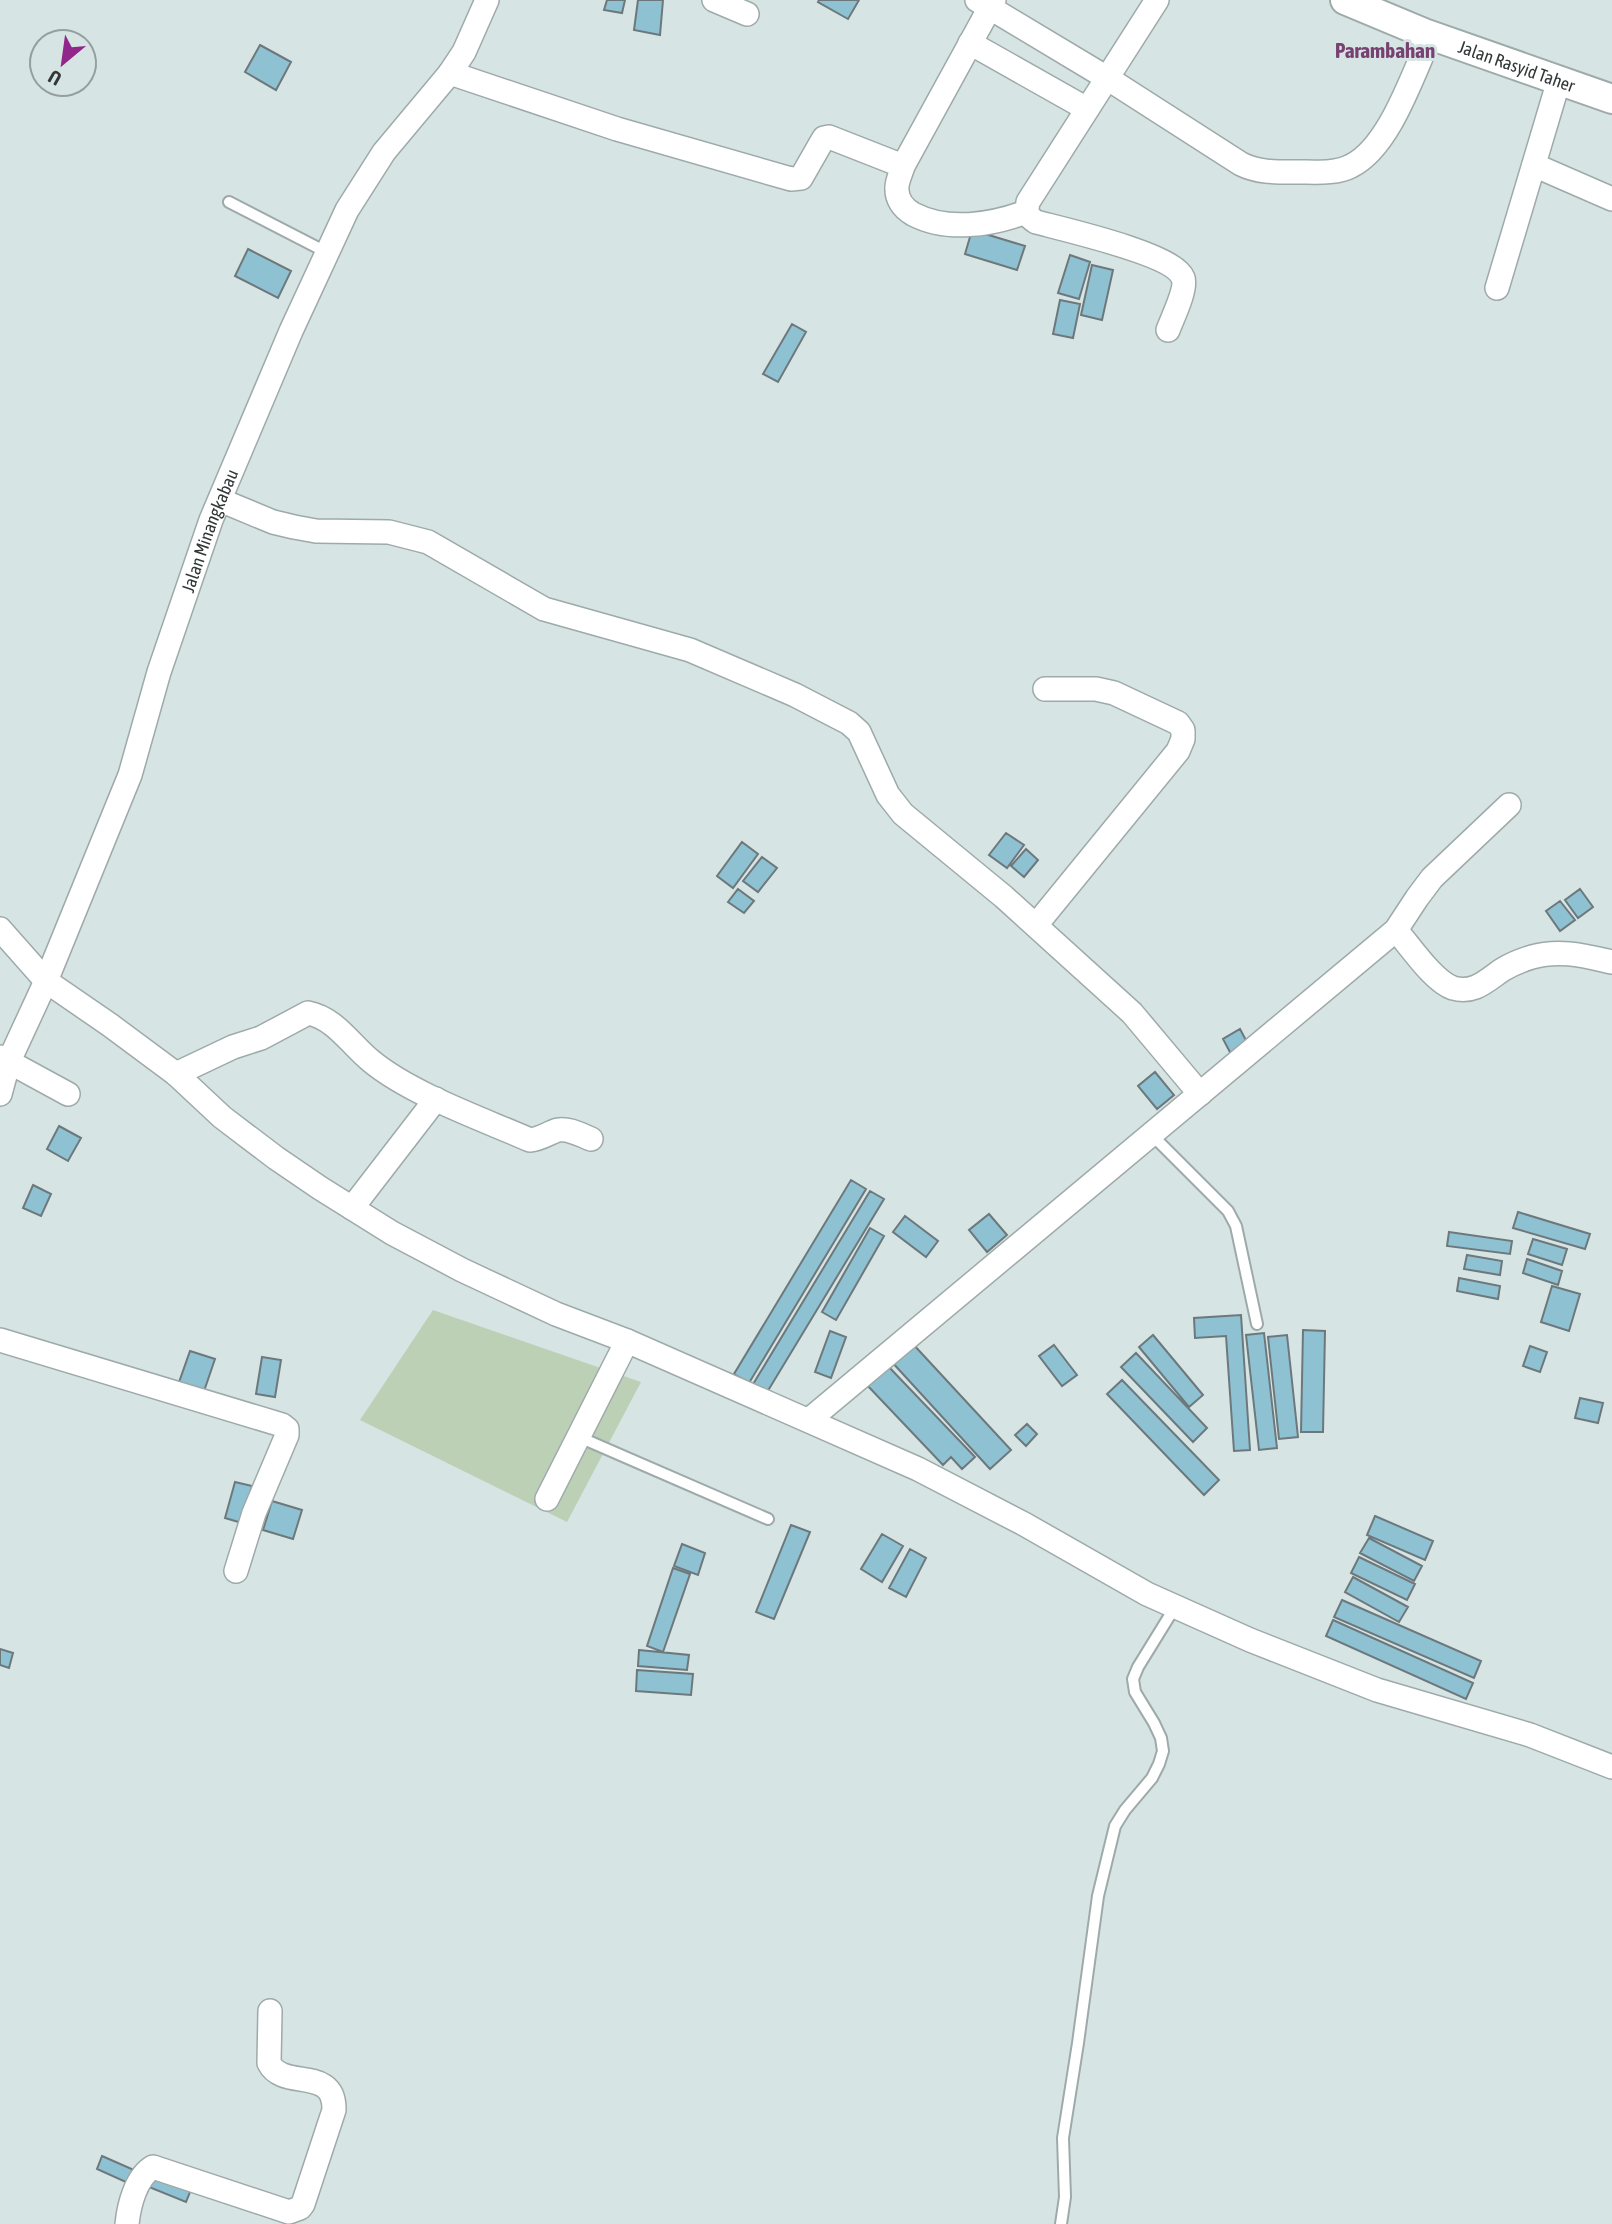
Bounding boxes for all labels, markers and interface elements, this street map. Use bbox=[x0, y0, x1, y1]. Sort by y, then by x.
north arrow bbox=[28, 28, 98, 98]
street label: Jalan Rasyid Taher bbox=[1456, 35, 1579, 96]
district label: Parambahan bbox=[1335, 38, 1435, 62]
text: U bbox=[45, 66, 65, 90]
street label: Jalan Minangkabau bbox=[177, 466, 242, 595]

